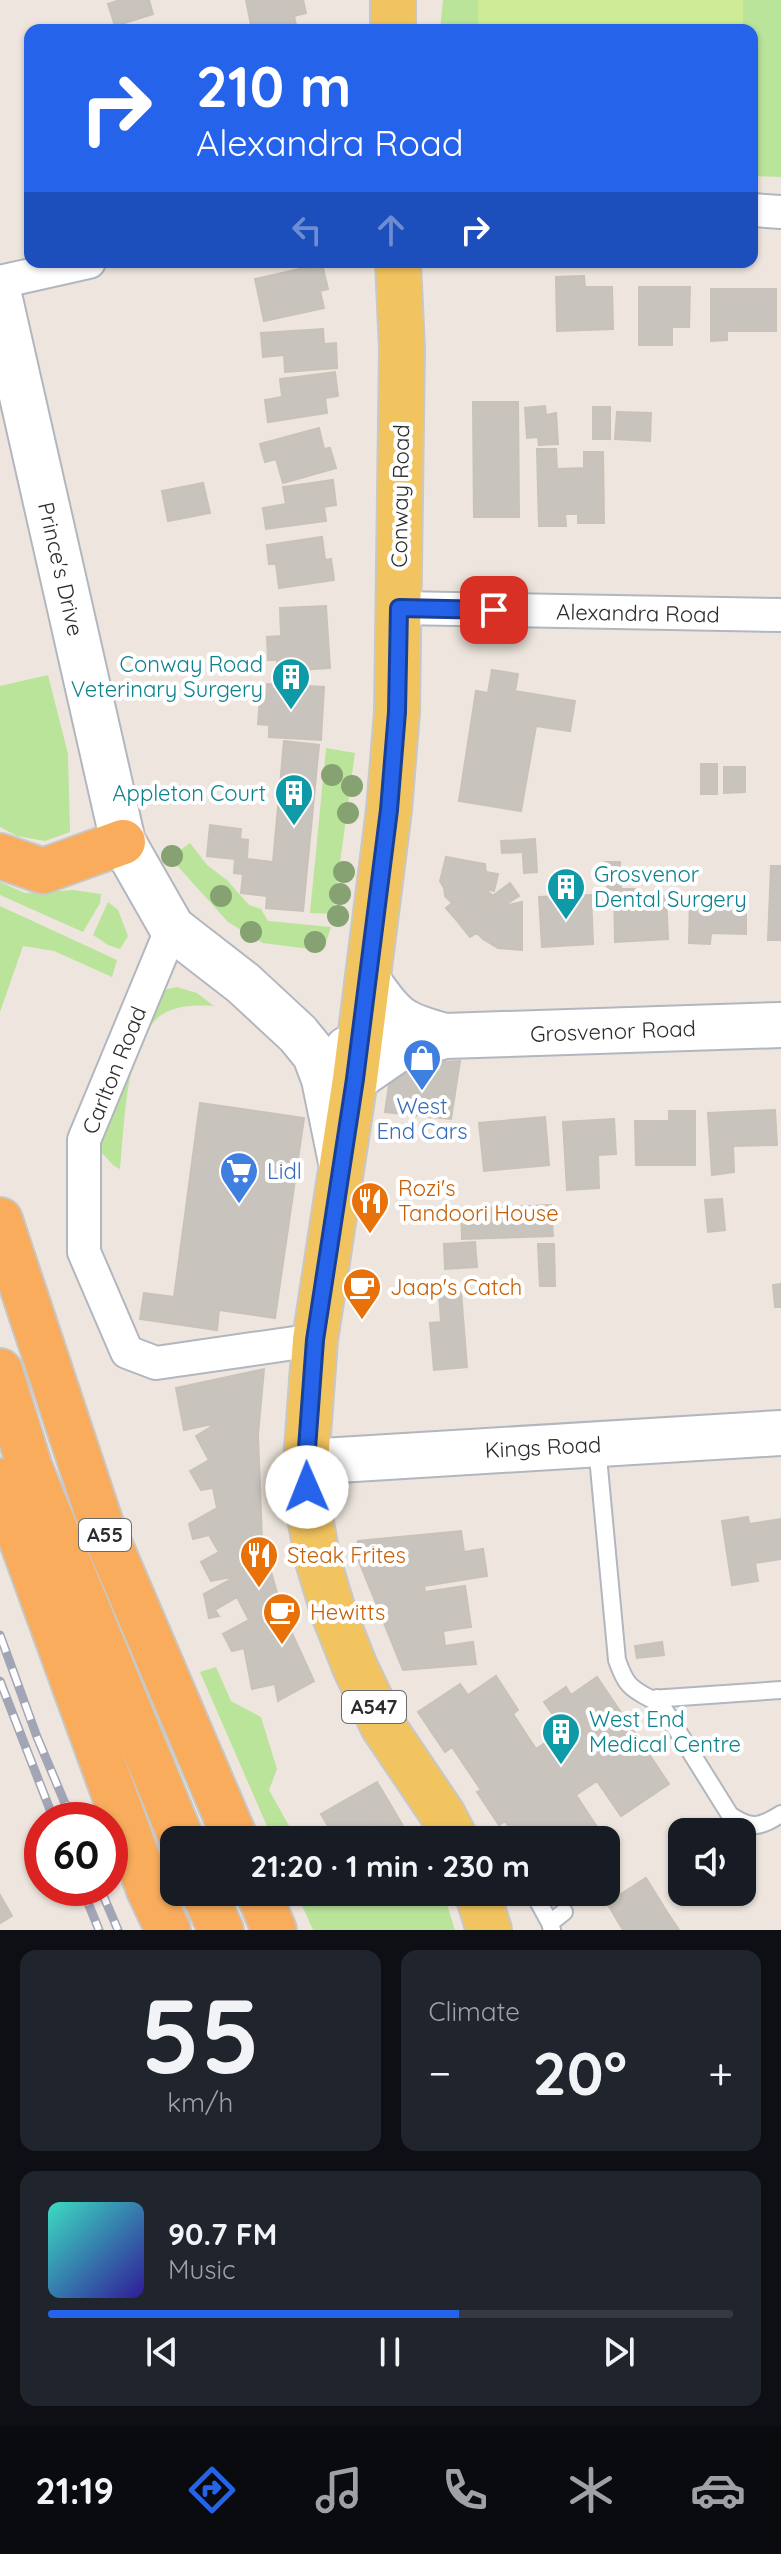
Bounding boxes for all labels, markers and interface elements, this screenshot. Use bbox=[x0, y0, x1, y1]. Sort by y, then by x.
text: 210 m bbox=[196, 51, 351, 121]
icon: right bbox=[64, 56, 168, 160]
text: Alexandra Road bbox=[196, 120, 464, 165]
icon: left bbox=[285, 208, 329, 252]
icon: ahead bbox=[369, 208, 413, 252]
icon: right bbox=[453, 208, 497, 252]
street label: Conway Road bbox=[385, 424, 415, 568]
street label: Prince's Drive bbox=[32, 499, 90, 639]
pin bbox=[460, 576, 528, 644]
icon: arrive bbox=[472, 588, 516, 632]
street label: Alexandra Road bbox=[556, 598, 720, 628]
place label: Conway Road Veterinary Surgery bbox=[71, 650, 263, 703]
building icon: Conway Road Veterinary Surgery bbox=[270, 656, 312, 711]
building icon: Appleton Court bbox=[273, 772, 315, 827]
place label: Appleton Court bbox=[112, 779, 266, 807]
place label: Grosvenor Dental Surgery bbox=[594, 860, 747, 913]
building icon: Grosvenor Dental Surgery bbox=[545, 866, 587, 921]
street label: Carlton Road bbox=[76, 1002, 152, 1138]
street label: Grosvenor Road bbox=[530, 1014, 696, 1048]
shop icon: West End Cars bbox=[401, 1037, 443, 1092]
place label: West End Cars bbox=[376, 1092, 468, 1145]
supermarket icon: Lidl bbox=[218, 1150, 260, 1205]
place label: Lidl bbox=[267, 1157, 302, 1185]
place label: Rozi's Tandoori House bbox=[398, 1174, 559, 1227]
restaurant icon: Rozi's Tandoori House bbox=[349, 1180, 391, 1235]
cafe icon: Jaap's Catch bbox=[341, 1266, 383, 1321]
place label: Jaap's Catch bbox=[390, 1273, 522, 1301]
street label: Kings Road bbox=[484, 1430, 602, 1464]
position arrow bbox=[265, 1445, 349, 1529]
road number: A55 bbox=[79, 1519, 131, 1551]
restaurant icon: Steak Frites bbox=[238, 1534, 280, 1589]
place label: Steak Frites bbox=[287, 1541, 406, 1569]
cafe icon: Hewitts bbox=[261, 1591, 303, 1646]
place label: Hewitts bbox=[310, 1598, 385, 1626]
road number: A547 bbox=[342, 1691, 406, 1723]
place label: West End Medical Centre bbox=[589, 1705, 741, 1758]
building icon: West End Medical Centre bbox=[540, 1711, 582, 1766]
speed limit sign: 60 bbox=[24, 1802, 128, 1906]
map controls bbox=[668, 1818, 756, 1906]
button: sound bbox=[668, 1818, 756, 1906]
text: 21:20 · 1 min · 230 m bbox=[250, 1847, 530, 1885]
text: 55 bbox=[140, 1969, 260, 2099]
text: Climate bbox=[429, 1995, 520, 2028]
text: 20° bbox=[533, 2035, 627, 2110]
text: − bbox=[429, 2045, 451, 2100]
text: + bbox=[708, 2045, 733, 2100]
text: km/h bbox=[167, 2086, 233, 2119]
text: 90.7 FM bbox=[168, 2215, 277, 2253]
text: Music bbox=[168, 2253, 236, 2286]
icon: previous bbox=[140, 2330, 184, 2374]
icon: pause bbox=[368, 2330, 412, 2374]
icon: next bbox=[597, 2330, 641, 2374]
icon: directions bbox=[184, 2462, 240, 2518]
icon: music bbox=[311, 2462, 367, 2518]
icon: phone bbox=[437, 2462, 493, 2518]
icon: climate bbox=[563, 2462, 619, 2518]
icon: car bbox=[690, 2462, 746, 2518]
text: 21:19 bbox=[35, 2468, 114, 2513]

